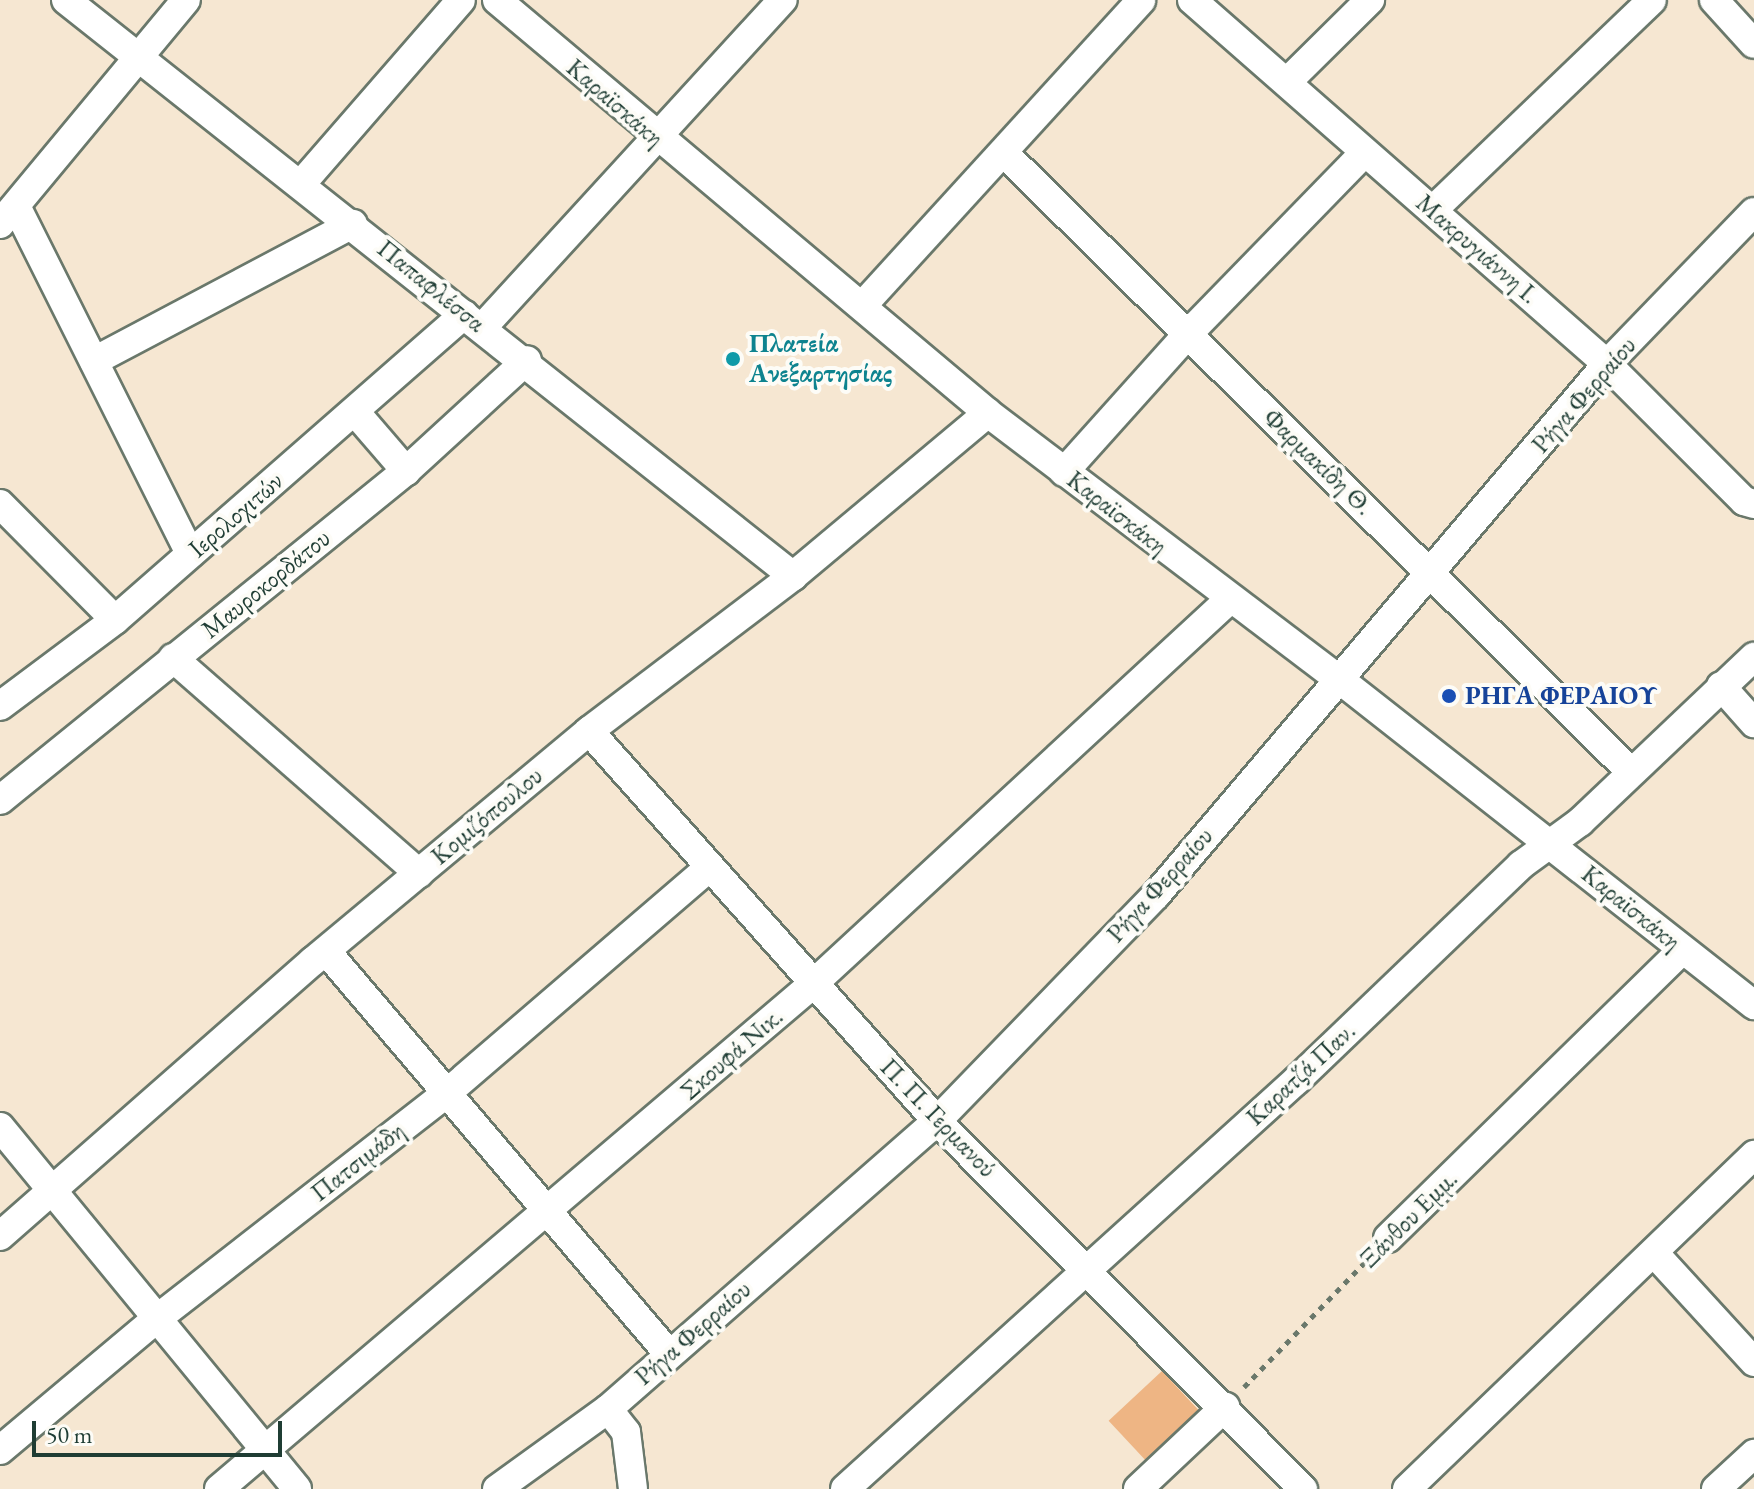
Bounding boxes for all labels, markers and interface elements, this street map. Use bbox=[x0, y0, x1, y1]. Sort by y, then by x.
street label: Καραϊσκάκη bbox=[560, 52, 670, 154]
street label: Μακρυγιάννη Ι. bbox=[1409, 187, 1545, 311]
street label: Παπαφλέσσα bbox=[371, 233, 491, 339]
place label: Πλατεία Ανεξαρτησίας bbox=[749, 328, 892, 390]
street label: Ρήγα Φερραίου bbox=[1525, 330, 1643, 460]
marker: Πλατεία Ανεξαρτησίας bbox=[724, 350, 742, 368]
street label: Φαρμακίδη Θ. bbox=[1257, 402, 1379, 522]
street label: Καραϊσκάκη bbox=[1061, 464, 1173, 562]
street label: Ιερολοχιτών bbox=[182, 466, 290, 564]
street label: Μαυροκορδάτου bbox=[195, 523, 337, 645]
place label: ΡΗΓΑ ΦΕΡΑΙΟΥ bbox=[1465, 680, 1657, 712]
marker: ΡΗΓΑ ΦΕΡΑΙΟΥ bbox=[1440, 687, 1458, 705]
street label: Κομιζόπουλου bbox=[425, 760, 549, 872]
street label: Ρήγα Φερραίου bbox=[1100, 821, 1220, 949]
street label: Καραϊσκάκη bbox=[1575, 858, 1687, 958]
street label: Σκουφά Νικ. bbox=[674, 1001, 790, 1107]
street label: Καρατζά Παν. bbox=[1240, 1015, 1362, 1133]
street label: Π. Π. Γερμανού bbox=[873, 1052, 1003, 1184]
street label: Πατσιμάδη bbox=[305, 1116, 411, 1208]
street label: Ξάνθου Εμμ. bbox=[1354, 1164, 1464, 1274]
street label: Ρήγα Φερραίου bbox=[628, 1274, 758, 1392]
scale bar bbox=[36, 1405, 286, 1455]
text: 50 m bbox=[46, 1419, 93, 1450]

